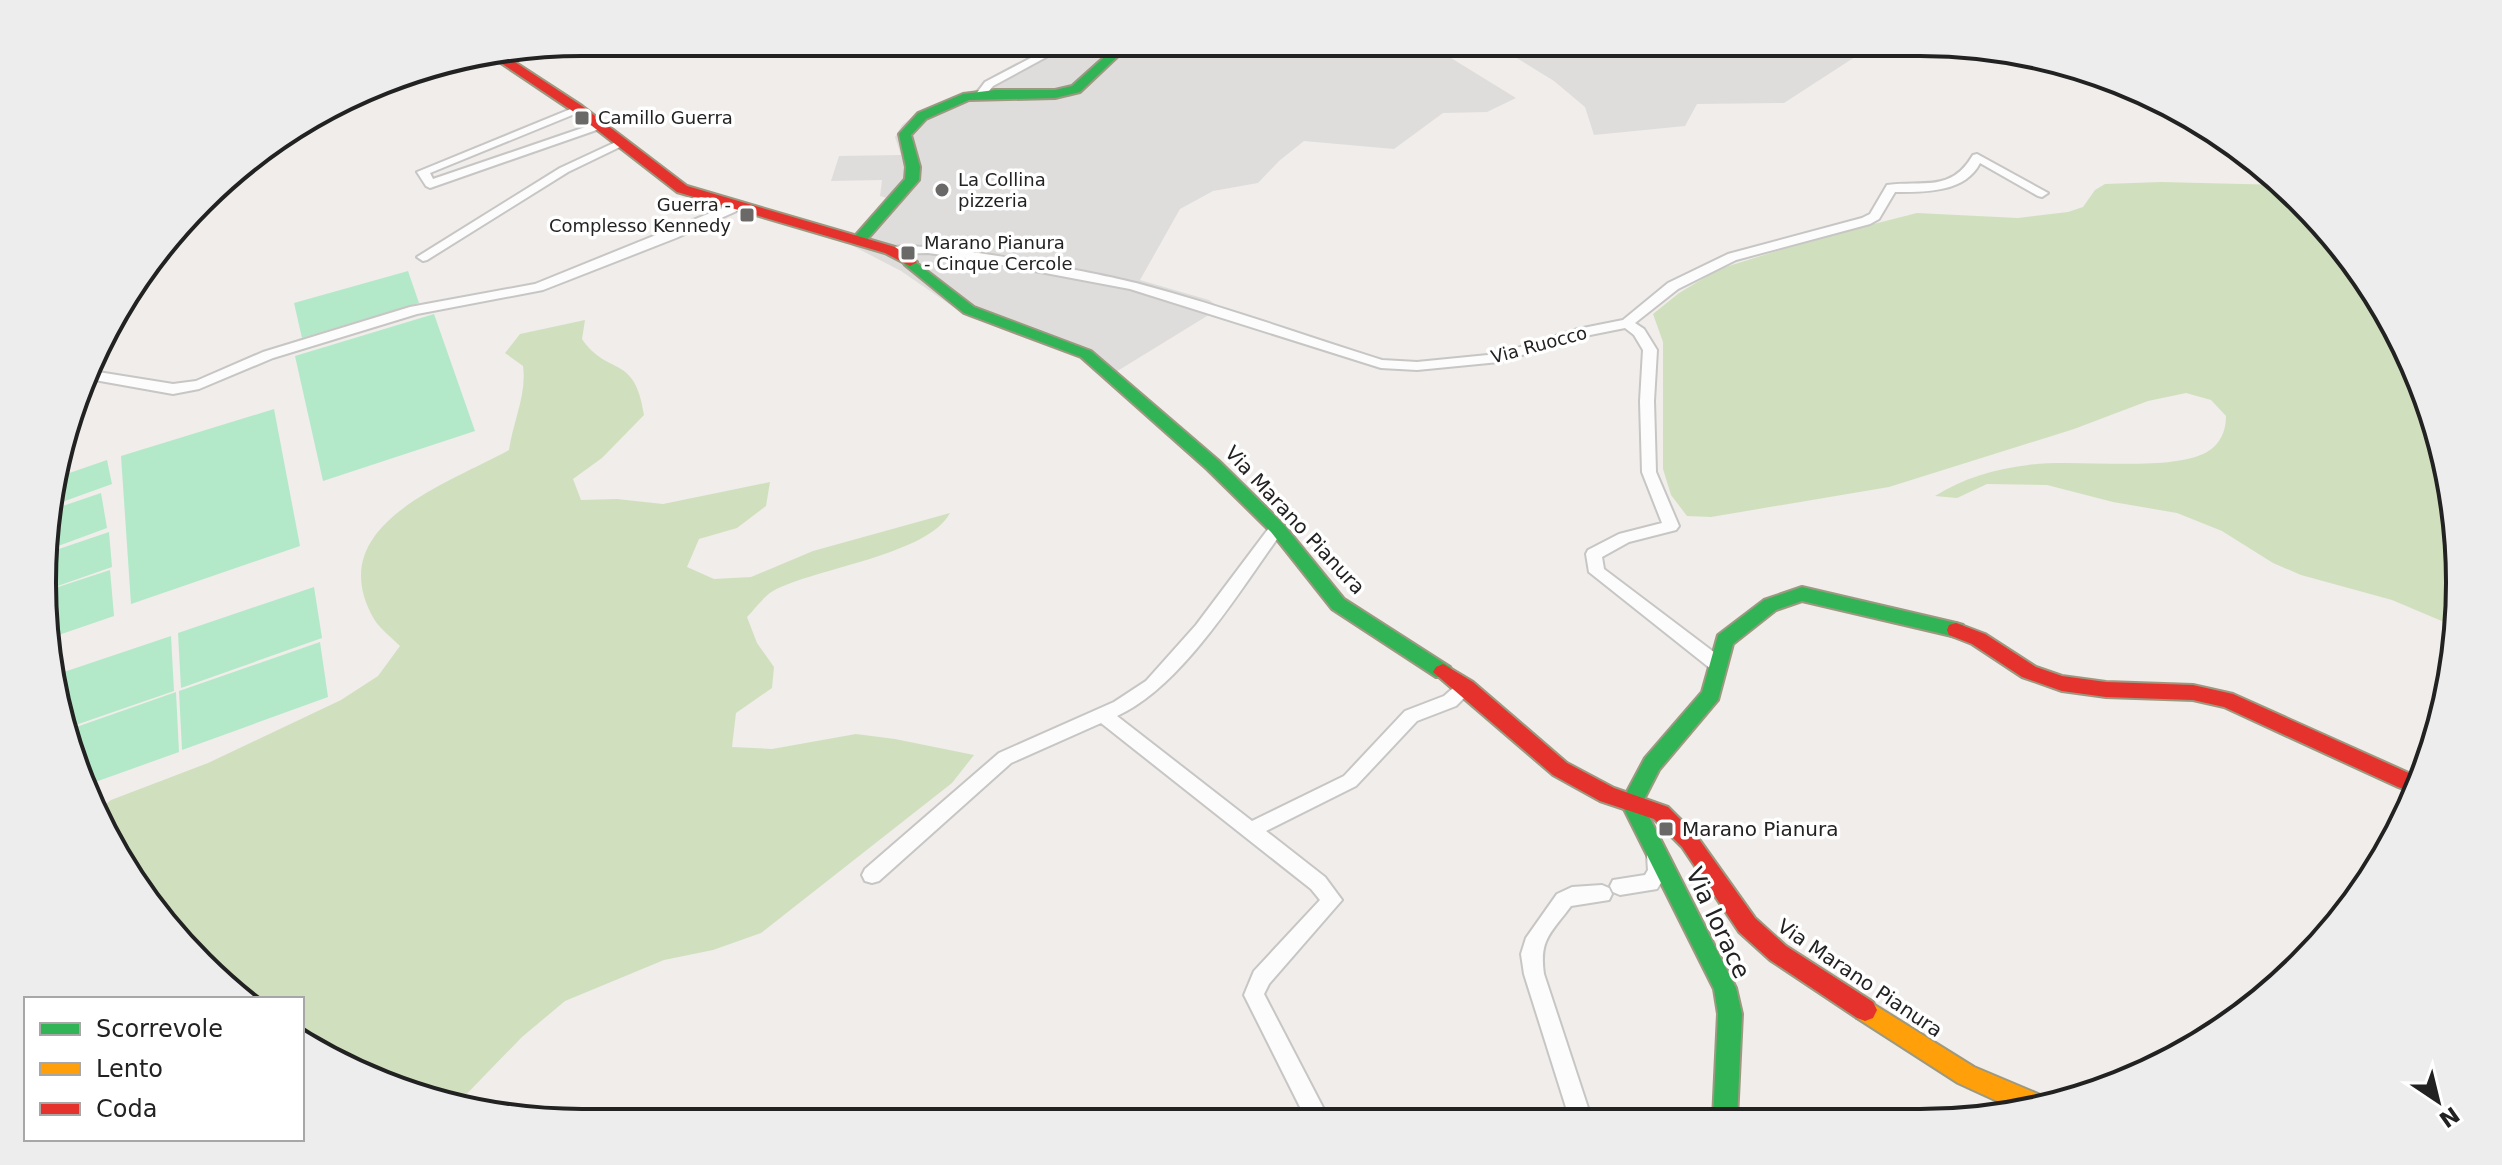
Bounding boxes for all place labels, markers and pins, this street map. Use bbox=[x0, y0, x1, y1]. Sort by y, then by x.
place label: Camillo Guerra bbox=[598, 107, 733, 128]
marker: Camillo Guerra bbox=[573, 109, 591, 127]
place label: La Collina pizzeria bbox=[958, 169, 1046, 211]
marker: La Collina pizzeria bbox=[933, 181, 951, 199]
place label: Guerra - Complesso Kennedy bbox=[549, 194, 731, 236]
marker: Guerra - Complesso Kennedy bbox=[738, 206, 756, 224]
place label: Marano Pianura - Cinque Cercole bbox=[924, 232, 1072, 274]
marker: Marano Pianura - Cinque Cercole bbox=[899, 244, 917, 262]
place label: Marano Pianura bbox=[1682, 817, 1839, 841]
marker: Marano Pianura bbox=[1657, 820, 1675, 838]

